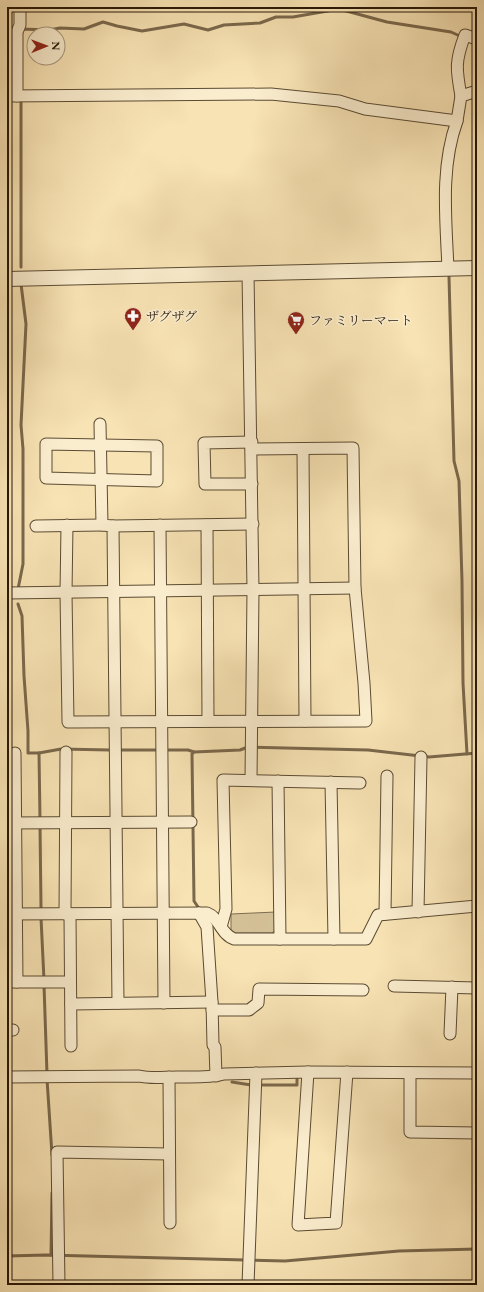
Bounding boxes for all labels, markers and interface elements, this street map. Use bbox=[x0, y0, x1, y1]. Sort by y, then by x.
north arrow bbox=[26, 26, 66, 66]
text: N bbox=[49, 41, 63, 50]
pharmacy icon: ザグザグ bbox=[123, 306, 143, 331]
place label: ザグザグ bbox=[146, 308, 197, 325]
supermarket icon: ファミリーマート bbox=[286, 310, 306, 335]
place label: ファミリーマート bbox=[309, 312, 413, 329]

